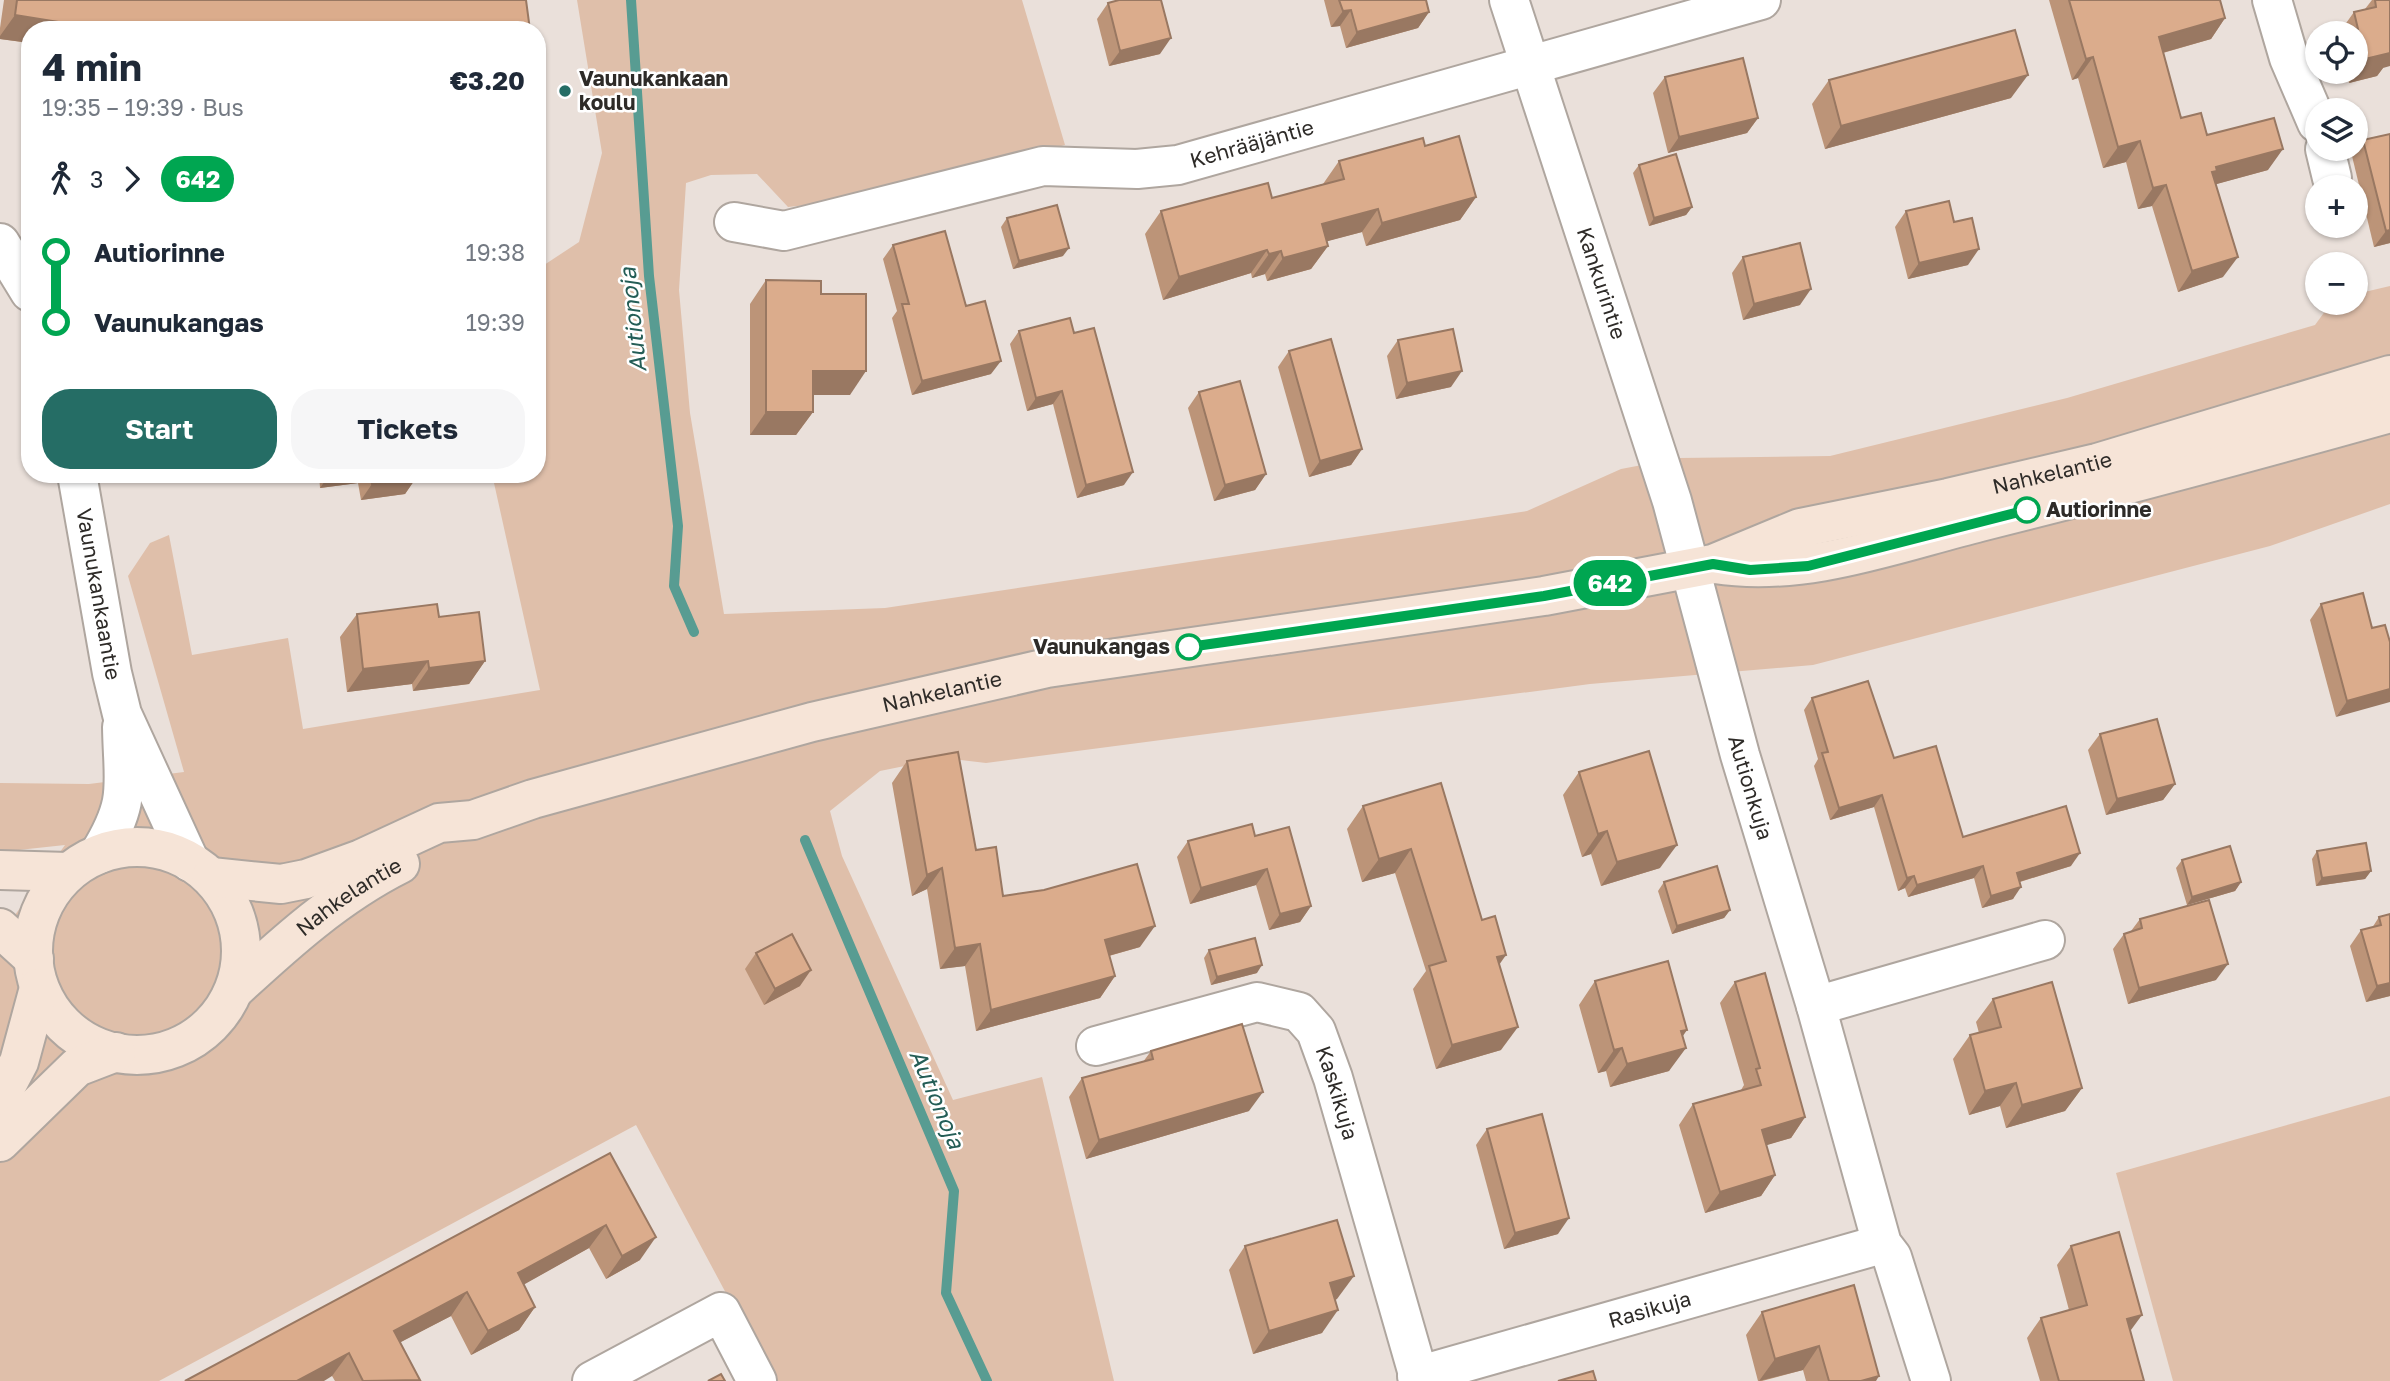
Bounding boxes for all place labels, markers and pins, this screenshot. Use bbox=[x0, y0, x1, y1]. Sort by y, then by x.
place label: Vaunukankaan koulu bbox=[579, 65, 728, 115]
marker: Vaunukankaan koulu bbox=[557, 83, 573, 99]
place label: Autiorinne bbox=[2046, 496, 2152, 522]
marker: Autiorinne bbox=[2014, 497, 2040, 523]
place label: Vaunukangas bbox=[1033, 633, 1170, 659]
marker: Vaunukangas bbox=[1176, 634, 1202, 660]

